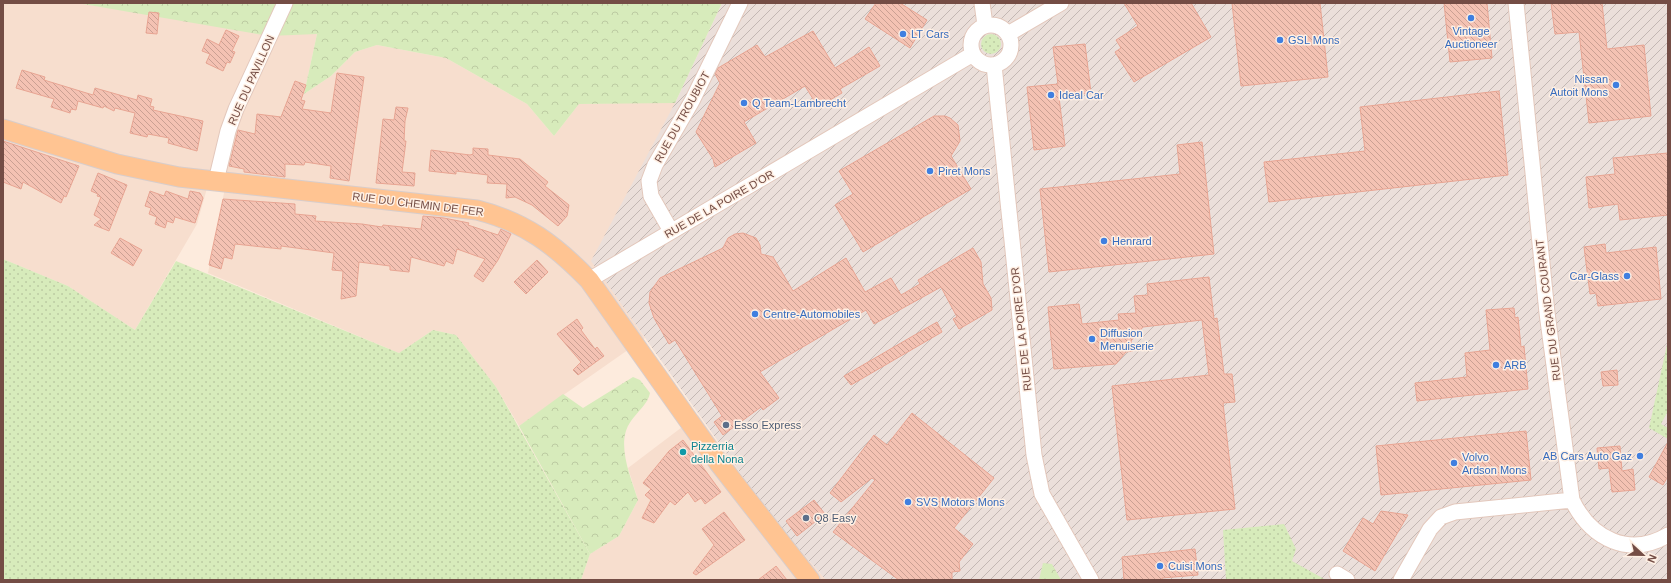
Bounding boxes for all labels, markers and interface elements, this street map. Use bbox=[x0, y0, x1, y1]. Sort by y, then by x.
marker: Vintage Auctioneer bbox=[1466, 13, 1476, 23]
place label: Vintage Auctioneer bbox=[1445, 25, 1498, 50]
place label: LT Cars bbox=[911, 28, 950, 40]
marker: LT Cars bbox=[898, 29, 908, 39]
street label: RUE DU PAVILLON bbox=[226, 33, 276, 127]
place label: GSL Mons bbox=[1288, 34, 1340, 46]
marker: GSL Mons bbox=[1275, 35, 1285, 45]
street label: RUE DU TROUBIOT bbox=[652, 69, 712, 164]
place label: Nissan Autoit Mons bbox=[1550, 73, 1608, 98]
marker: Nissan Autoit Mons bbox=[1611, 80, 1621, 90]
place label: Ideal Car bbox=[1059, 89, 1104, 101]
marker: Ideal Car bbox=[1046, 90, 1056, 100]
place label: Q Team-Lambrecht bbox=[752, 97, 846, 109]
marker: Q Team-Lambrecht bbox=[739, 98, 749, 108]
place label: Piret Mons bbox=[938, 165, 991, 177]
marker: Piret Mons bbox=[925, 166, 935, 176]
street label: RUE DE LA POIRE D'OR bbox=[662, 168, 776, 240]
street label: RUE DU CHEMIN DE FER bbox=[352, 190, 484, 218]
place label: Henrard bbox=[1112, 235, 1152, 247]
marker: Henrard bbox=[1099, 236, 1109, 246]
street label: RUE DU GRAND COURANT bbox=[1533, 238, 1563, 381]
street label: RUE DE LA POIRE D'OR bbox=[1009, 266, 1033, 391]
place label: Car-Glass bbox=[1569, 270, 1619, 282]
marker: Car-Glass bbox=[1622, 271, 1632, 281]
place label: Centre-Automobiles bbox=[763, 308, 861, 320]
marker: Centre-Automobiles bbox=[750, 309, 760, 319]
place label: Diffusion Menuiserie bbox=[1100, 327, 1154, 352]
marker: Diffusion Menuiserie bbox=[1087, 334, 1097, 344]
place label: ARB bbox=[1504, 359, 1527, 371]
marker: ARB bbox=[1491, 360, 1501, 370]
place label: Esso Express bbox=[734, 419, 802, 431]
marker: Esso Express bbox=[721, 420, 731, 430]
place label: Pizzerria della Nona bbox=[691, 440, 744, 465]
marker: Pizzerria della Nona bbox=[678, 447, 688, 457]
place label: AB Cars Auto Gaz bbox=[1543, 450, 1632, 462]
place label: Volvo Ardson Mons bbox=[1462, 451, 1527, 476]
marker: AB Cars Auto Gaz bbox=[1635, 451, 1645, 461]
marker: Volvo Ardson Mons bbox=[1449, 458, 1459, 468]
place label: SVS Motors Mons bbox=[916, 496, 1005, 508]
marker: SVS Motors Mons bbox=[903, 497, 913, 507]
place label: Q8 Easy bbox=[814, 512, 857, 524]
marker: Q8 Easy bbox=[801, 513, 811, 523]
north arrow bbox=[1623, 535, 1663, 575]
text: N bbox=[1645, 553, 1659, 565]
place label: Cuisi Mons bbox=[1168, 560, 1223, 572]
marker: Cuisi Mons bbox=[1155, 561, 1165, 571]

